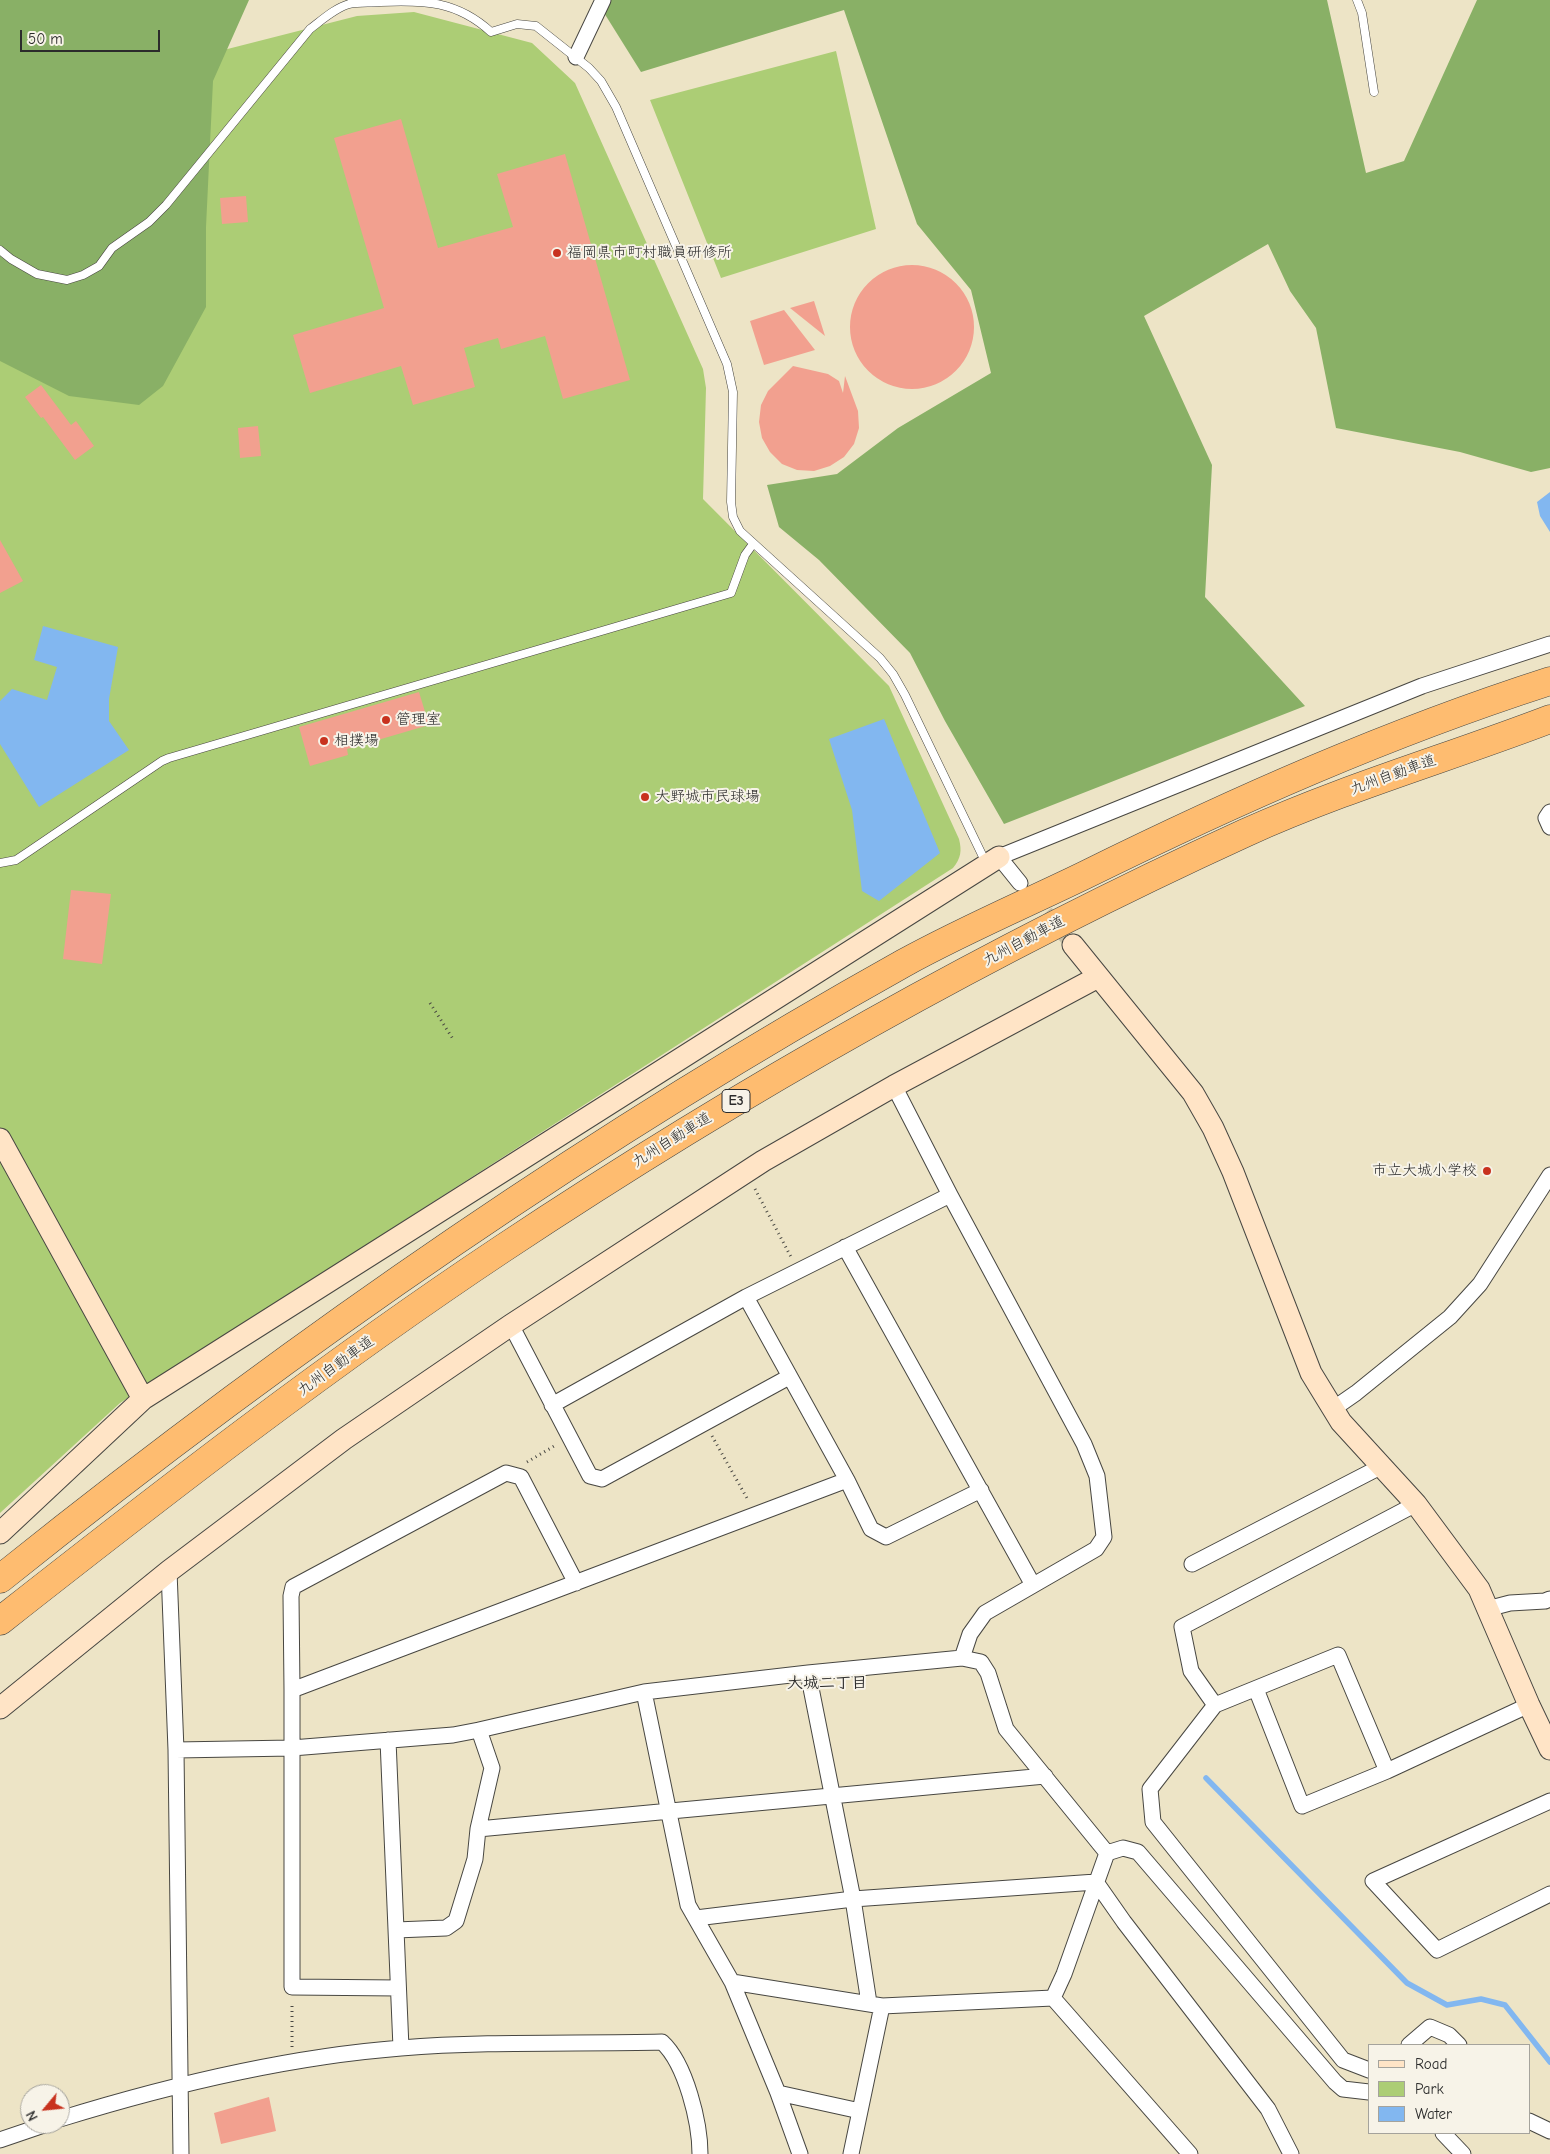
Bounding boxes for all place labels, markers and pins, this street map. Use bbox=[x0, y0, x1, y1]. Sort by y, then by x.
place label: 福岡県市町村職員研修所 bbox=[567, 244, 732, 262]
marker: 福岡県市町村職員研修所 bbox=[551, 247, 563, 259]
place label: 管理室 bbox=[396, 711, 441, 729]
marker: 管理室 bbox=[380, 714, 392, 726]
place label: 相撲場 bbox=[334, 732, 379, 750]
marker: 相撲場 bbox=[318, 735, 330, 747]
place label: 大野城市民球場 bbox=[655, 788, 760, 806]
marker: 大野城市民球場 bbox=[639, 791, 651, 803]
place label: 市立大城小学校 bbox=[1372, 1162, 1477, 1180]
marker: 市立大城小学校 bbox=[1481, 1165, 1493, 1177]

